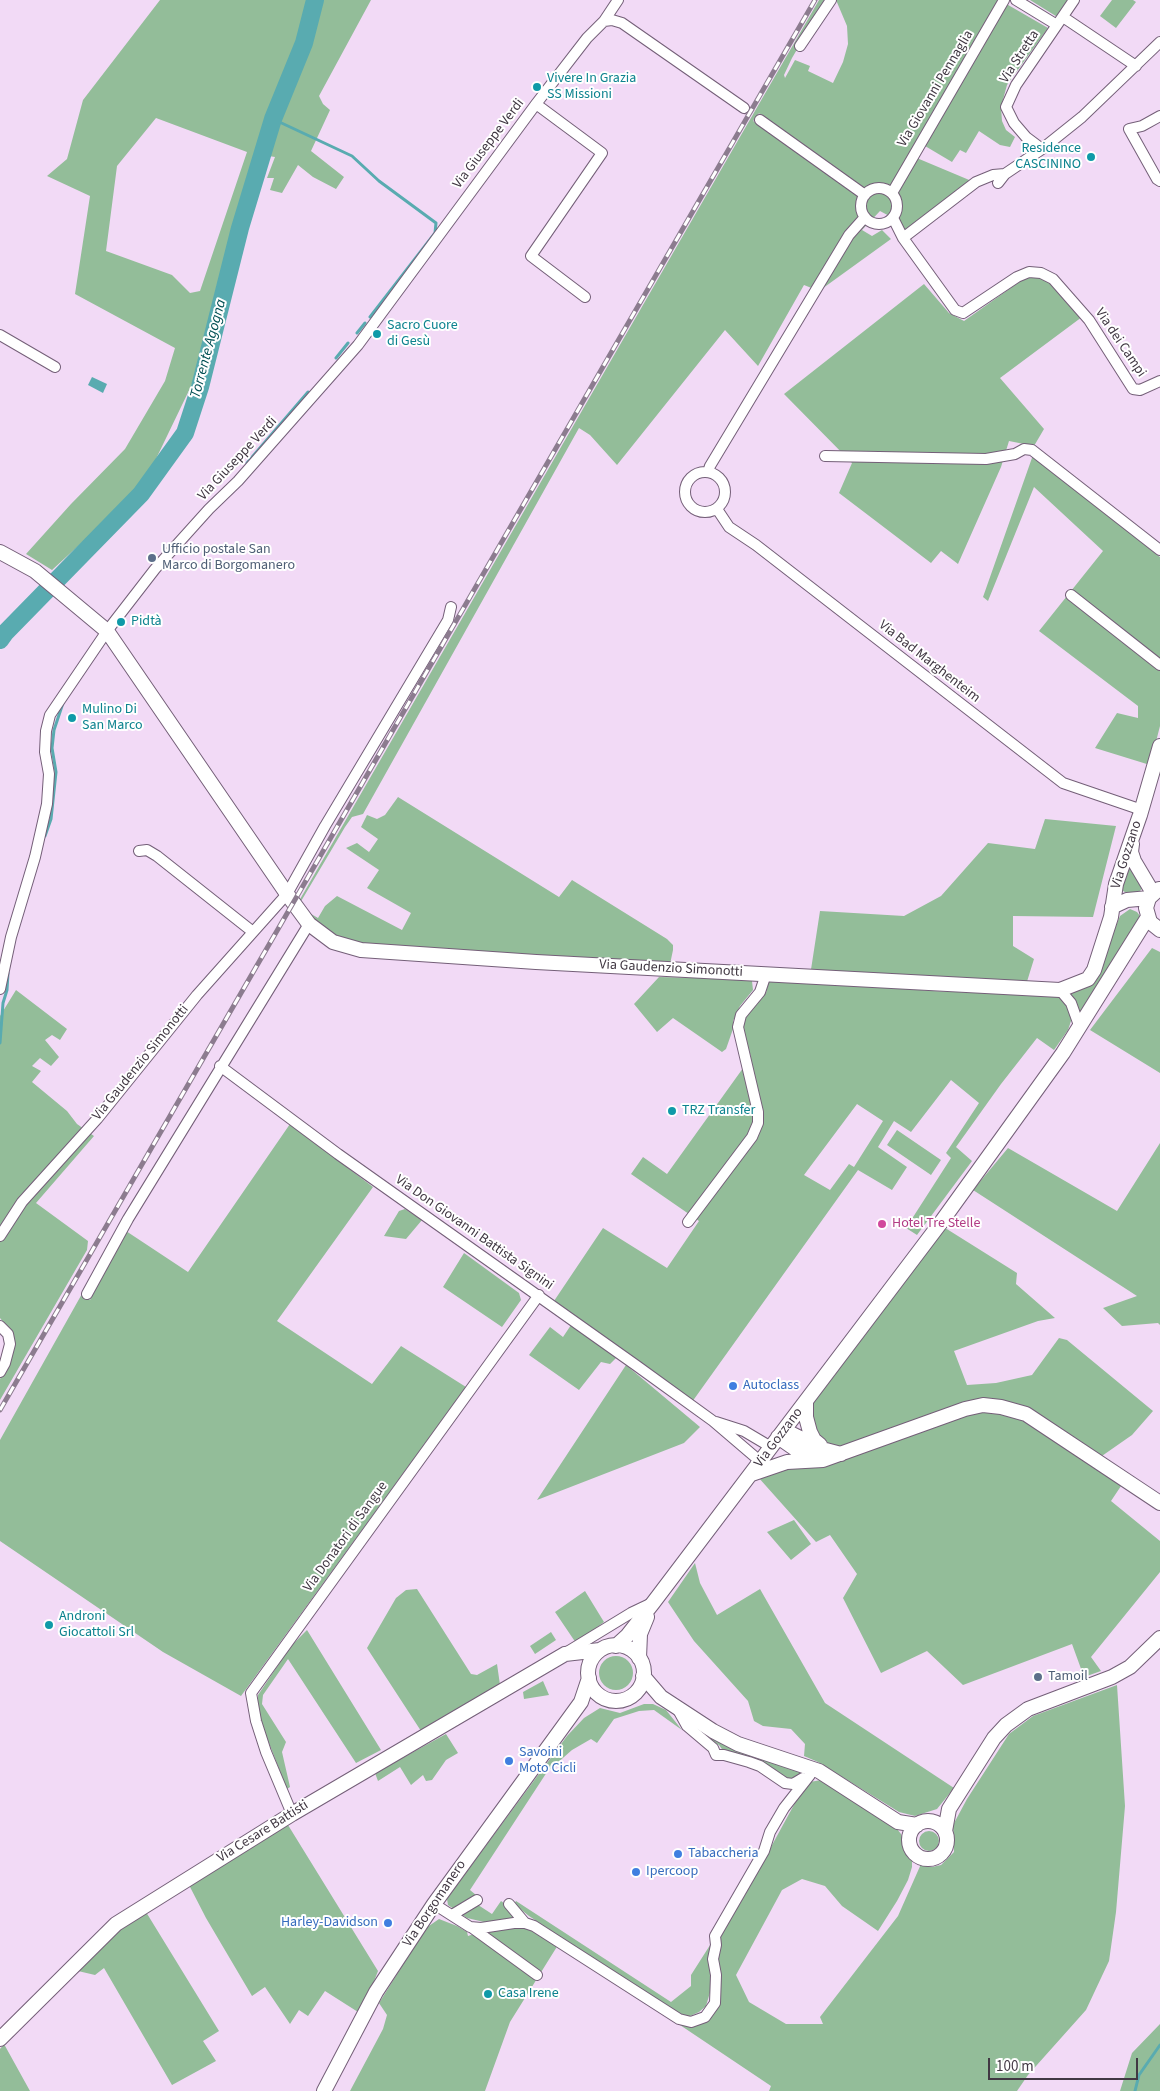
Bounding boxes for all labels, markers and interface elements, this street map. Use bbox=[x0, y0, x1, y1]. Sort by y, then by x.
street label: Via Stretta bbox=[997, 27, 1043, 87]
street label: Via Giovanni Pennaglia bbox=[895, 28, 977, 150]
place label: Vivere In Grazia SS Missioni bbox=[547, 71, 636, 104]
marker: Vivere In Grazia SS Missioni bbox=[531, 81, 543, 93]
street label: Via Giuseppe Verdi bbox=[450, 96, 528, 192]
place label: Residence CASCININO bbox=[1015, 141, 1081, 174]
marker: Residence CASCININO bbox=[1085, 151, 1097, 163]
water label: Torrente Agogna bbox=[187, 298, 231, 400]
street label: Via dei Campi bbox=[1091, 305, 1149, 381]
place label: Sacro Cuore di Gesù bbox=[387, 318, 458, 351]
marker: Sacro Cuore di Gesù bbox=[371, 328, 383, 340]
street label: Via Giuseppe Verdi bbox=[195, 414, 281, 504]
place label: Ufficio postale San Marco di Borgomanero bbox=[162, 542, 295, 574]
marker: Ufficio postale San Marco di Borgomanero bbox=[146, 552, 158, 564]
place label: Pidtà bbox=[131, 614, 162, 630]
marker: Pidtà bbox=[115, 616, 127, 628]
street label: Via Bad Marghenteim bbox=[875, 617, 983, 707]
place label: Mulino Di San Marco bbox=[82, 702, 143, 734]
marker: Mulino Di San Marco bbox=[66, 712, 78, 724]
street label: Via Gozzano bbox=[1108, 819, 1146, 891]
street label: Via Gaudenzio Simonotti bbox=[599, 957, 743, 981]
street label: Via Gaudenzio Simonotti bbox=[89, 1002, 193, 1124]
place label: TRZ Transfer bbox=[682, 1103, 755, 1119]
marker: TRZ Transfer bbox=[666, 1105, 678, 1117]
street label: Via Don Giovanni Battista Signini bbox=[392, 1172, 556, 1294]
place label: Hotel Tre Stelle bbox=[892, 1216, 980, 1232]
marker: Hotel Tre Stelle bbox=[876, 1218, 888, 1230]
place label: Autoclass bbox=[743, 1378, 799, 1394]
marker: Autoclass bbox=[727, 1380, 739, 1392]
street label: Via Gozzano bbox=[751, 1405, 807, 1471]
street label: Via Donatori di Sangue bbox=[300, 1479, 392, 1595]
place label: Androni Giocattoli Srl bbox=[59, 1609, 134, 1641]
marker: Androni Giocattoli Srl bbox=[43, 1619, 55, 1631]
place label: Tamoil bbox=[1048, 1669, 1088, 1685]
marker: Tamoil bbox=[1032, 1671, 1044, 1683]
place label: Savoini Moto Cicli bbox=[519, 1745, 576, 1778]
marker: Savoini Moto Cicli bbox=[503, 1755, 515, 1767]
street label: Via Cesare Battisti bbox=[214, 1797, 312, 1867]
place label: Tabaccheria bbox=[688, 1846, 759, 1862]
marker: Tabaccheria bbox=[672, 1848, 684, 1860]
street label: Via Borgomanero bbox=[400, 1857, 470, 1951]
place label: Ipercoop bbox=[646, 1864, 698, 1880]
marker: Ipercoop bbox=[630, 1866, 642, 1878]
place label: Harley-Davidson bbox=[281, 1915, 378, 1931]
marker: Harley-Davidson bbox=[382, 1917, 394, 1929]
place label: Casa Irene bbox=[498, 1986, 559, 2002]
marker: Casa Irene bbox=[482, 1988, 494, 2000]
scale bar bbox=[990, 2048, 1140, 2080]
text: 100 m bbox=[996, 2056, 1034, 2077]

